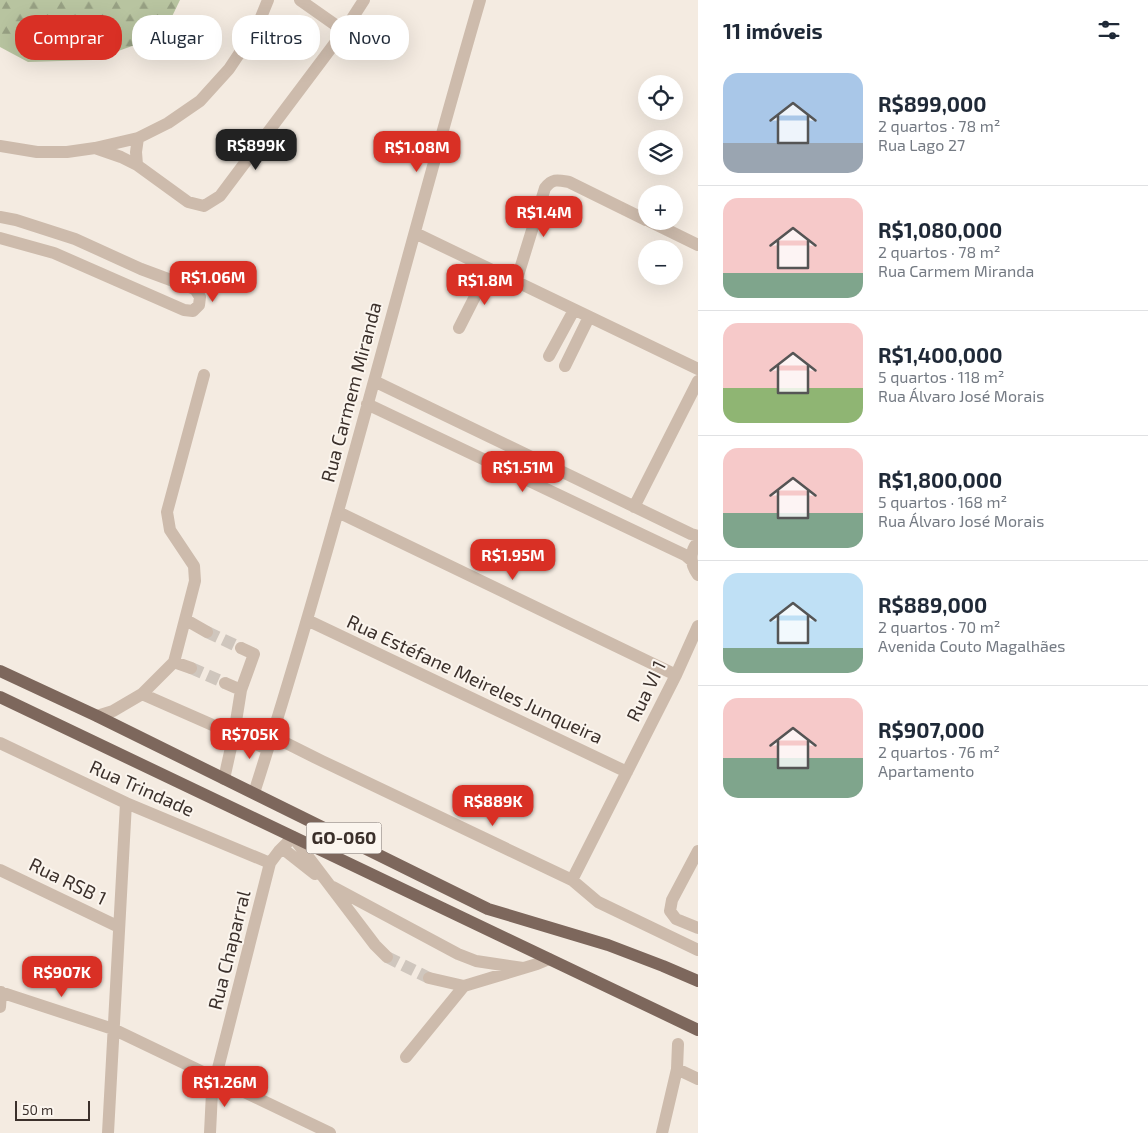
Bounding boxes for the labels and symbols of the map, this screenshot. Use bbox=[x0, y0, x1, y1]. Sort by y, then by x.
pin: R$899K bbox=[215, 128, 297, 171]
pin: R$1.08M bbox=[371, 130, 463, 173]
pin: R$1.4M bbox=[503, 196, 585, 238]
pin: R$1.06M bbox=[167, 260, 259, 303]
pin: R$1.8M bbox=[444, 264, 526, 306]
street label: Rua Carmem Miranda bbox=[315, 299, 386, 485]
pin: R$1.51M bbox=[477, 450, 569, 493]
pin: R$1.95M bbox=[467, 538, 559, 581]
street label: Rua Estéfane Meireles Junqueira bbox=[344, 609, 607, 748]
street label: Rua VI 1 bbox=[621, 656, 670, 725]
pin: R$705K bbox=[209, 718, 291, 760]
street label: Rua Trindade bbox=[86, 754, 198, 821]
pin: R$889K bbox=[452, 784, 534, 827]
road number: GO-060 bbox=[306, 822, 382, 854]
street label: Rua RSB 1 bbox=[26, 852, 111, 909]
street label: Rua Chaparral bbox=[203, 887, 255, 1012]
pin: R$907K bbox=[21, 956, 103, 998]
pin: R$1.26M bbox=[179, 1066, 271, 1108]
scale bar bbox=[15, 1098, 90, 1121]

